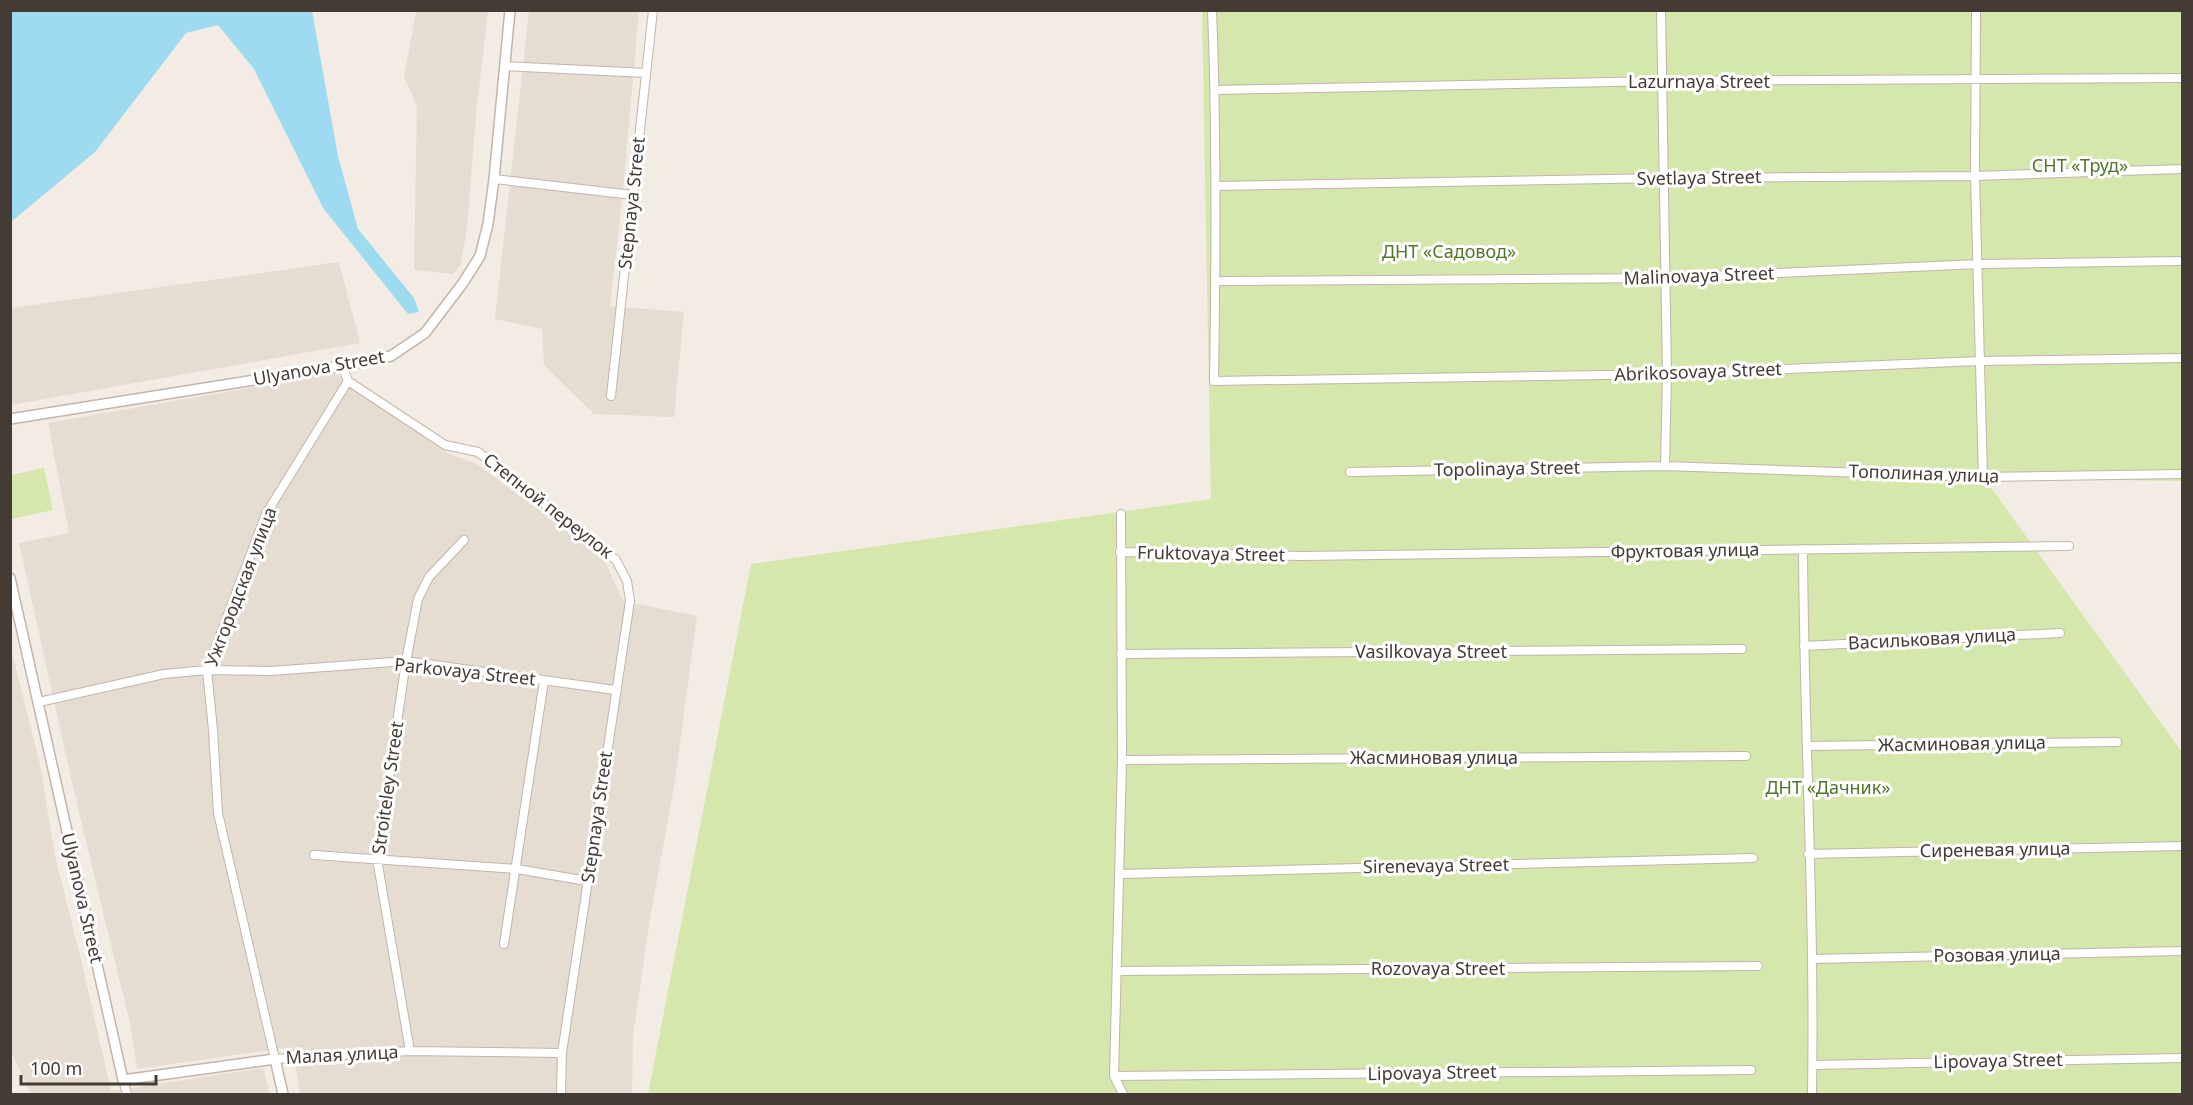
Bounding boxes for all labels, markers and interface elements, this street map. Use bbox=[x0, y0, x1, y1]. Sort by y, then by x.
street label: Lazurnaya Street bbox=[1628, 69, 1770, 93]
street label: Stepnaya Street bbox=[612, 135, 650, 270]
park label: СНТ «Труд» bbox=[2032, 153, 2128, 177]
street label: Svetlaya Street bbox=[1636, 164, 1762, 190]
park label: ДНТ «Садовод» bbox=[1382, 239, 1516, 263]
street label: Malinovaya Street bbox=[1623, 260, 1775, 290]
street label: Ulyanova Street bbox=[251, 344, 387, 390]
street label: Abrikosovaya Street bbox=[1614, 356, 1783, 386]
street label: Степной переулок bbox=[479, 447, 619, 564]
street label: Topolinaya Street bbox=[1434, 455, 1581, 481]
street label: Тополиная улица bbox=[1848, 458, 2000, 488]
street label: Ужгородская улица bbox=[199, 503, 282, 670]
street label: Фруктовая улица bbox=[1610, 537, 1760, 563]
street label: Fruktovaya Street bbox=[1137, 540, 1286, 566]
street label: Васильковая улица bbox=[1847, 622, 2017, 654]
street label: Vasilkovaya Street bbox=[1355, 639, 1508, 663]
street label: Parkovaya Street bbox=[393, 652, 537, 690]
street label: Stroiteley Street bbox=[366, 719, 408, 856]
street label: Жасминовая улица bbox=[1878, 730, 2046, 756]
street label: Жасминовая улица bbox=[1350, 745, 1518, 769]
street label: Stepnaya Street bbox=[575, 749, 617, 884]
park label: ДНТ «Дачник» bbox=[1765, 775, 1891, 799]
street label: Ulyanova Street bbox=[56, 830, 110, 966]
street label: Сиреневая улица bbox=[1919, 836, 2071, 862]
street label: Sirenevaya Street bbox=[1363, 852, 1510, 878]
street label: Розовая улица bbox=[1933, 941, 2061, 967]
street label: Rozovaya Street bbox=[1371, 956, 1506, 980]
street label: Малая улица bbox=[285, 1039, 399, 1069]
street label: Lipovaya Street bbox=[1933, 1047, 2063, 1073]
scale bar bbox=[21, 1048, 156, 1086]
text: 100 m bbox=[30, 1056, 82, 1080]
street label: Lipovaya Street bbox=[1367, 1059, 1497, 1085]

